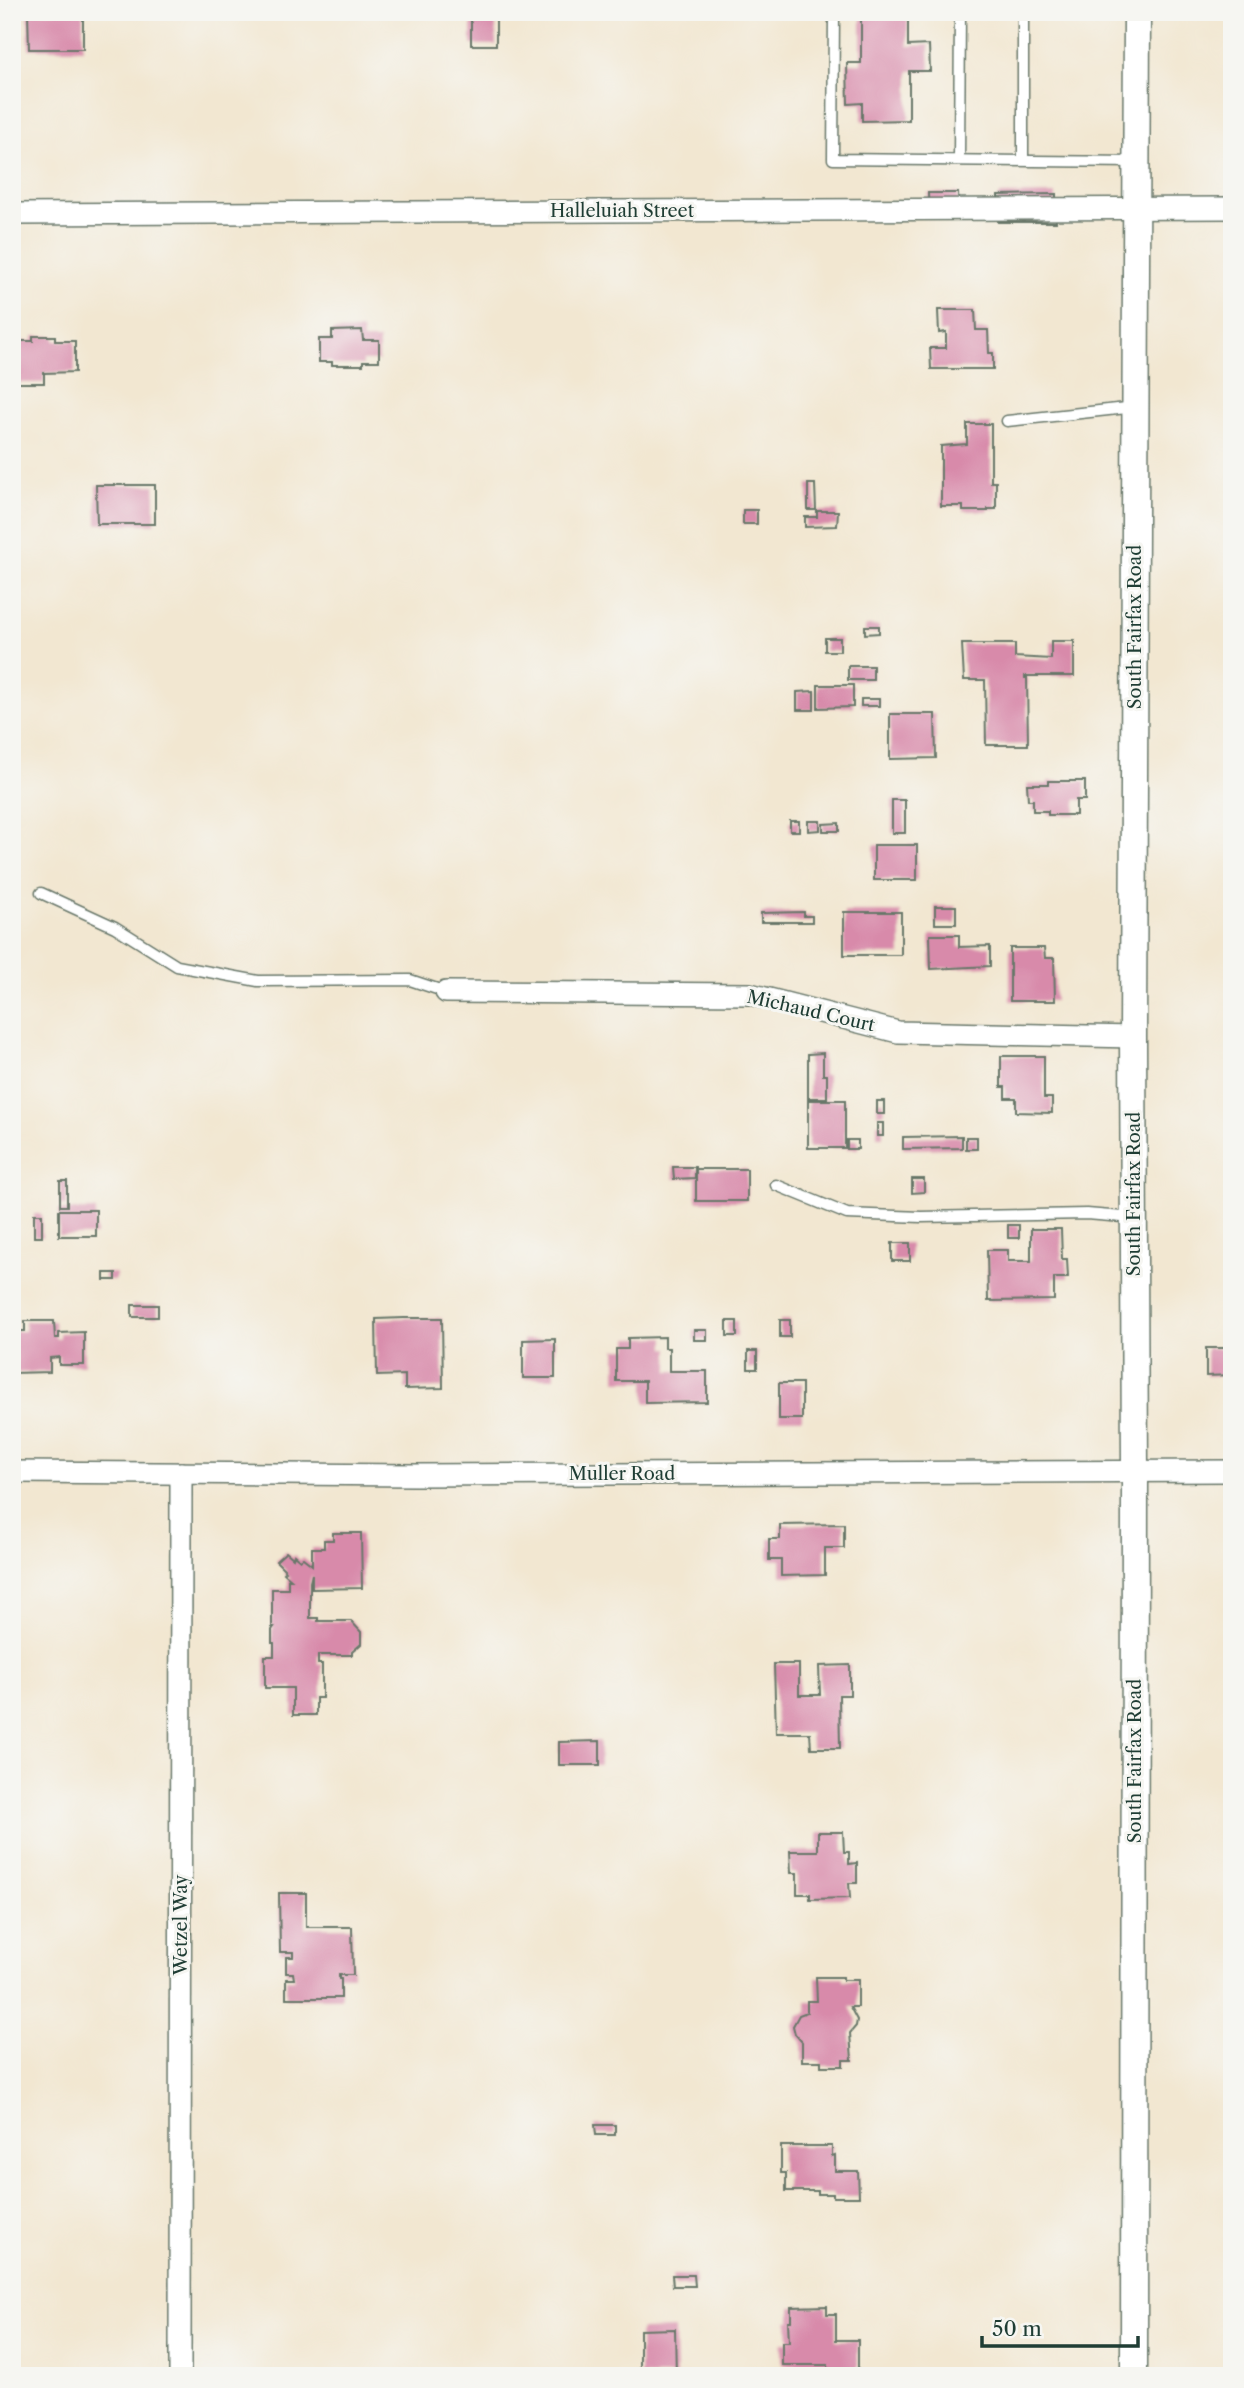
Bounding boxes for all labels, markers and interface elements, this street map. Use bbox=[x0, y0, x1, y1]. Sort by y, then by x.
street label: Halleluiah Street bbox=[550, 200, 695, 222]
street label: South Fairfax Road bbox=[1124, 545, 1146, 709]
street label: Michaud Court bbox=[745, 986, 878, 1037]
street label: South Fairfax Road bbox=[1123, 1112, 1145, 1276]
street label: Muller Road bbox=[569, 1463, 675, 1485]
street label: South Fairfax Road bbox=[1124, 1679, 1146, 1843]
street label: Wetzel Way bbox=[170, 1874, 192, 1976]
scale bar bbox=[982, 2304, 1137, 2348]
text: 50 m bbox=[992, 2316, 1042, 2341]

